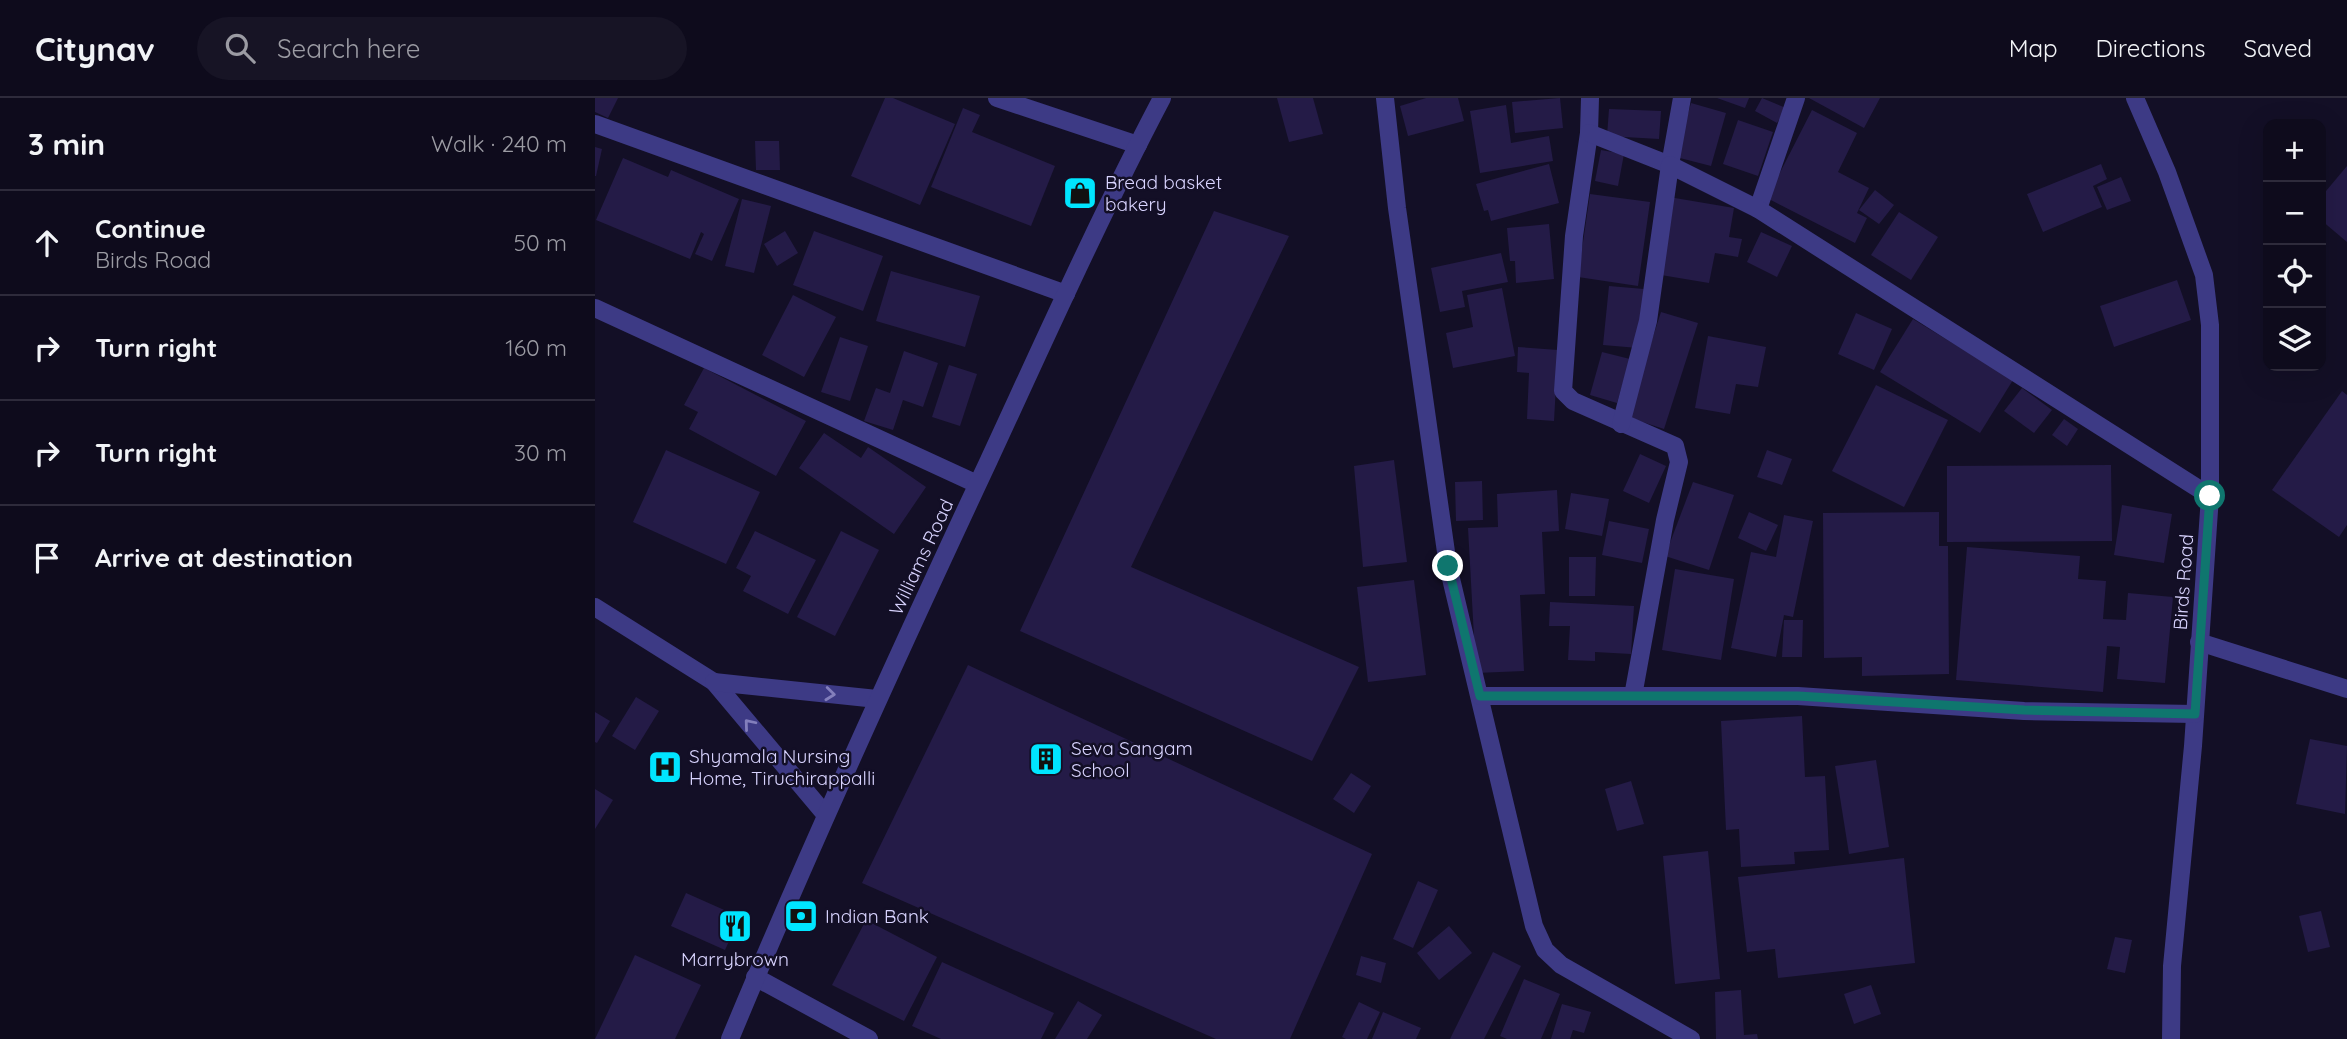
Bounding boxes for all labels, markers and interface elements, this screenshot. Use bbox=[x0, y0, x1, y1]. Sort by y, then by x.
search box bbox=[197, 17, 687, 80]
text: Citynav bbox=[35, 28, 155, 69]
icon: search bbox=[221, 29, 259, 67]
text: Search here bbox=[277, 32, 420, 65]
text: Map bbox=[2009, 33, 2058, 63]
text: Directions bbox=[2096, 33, 2206, 63]
text: Saved bbox=[2244, 33, 2312, 63]
map controls bbox=[2263, 119, 2326, 371]
button: + bbox=[2263, 119, 2326, 182]
text: 3 min bbox=[28, 125, 105, 163]
text: Walk · 240 m bbox=[431, 129, 567, 158]
place label: Bread basket bakery bbox=[1105, 170, 1222, 216]
shop icon: Bread basket bakery bbox=[1061, 174, 1099, 212]
button: − bbox=[2263, 182, 2326, 245]
text: Continue bbox=[95, 212, 206, 245]
icon: ahead bbox=[28, 224, 66, 262]
text: 50 m bbox=[514, 228, 567, 257]
text: Birds Road bbox=[95, 245, 211, 274]
button: locate bbox=[2263, 245, 2326, 308]
button: layers bbox=[2263, 308, 2326, 371]
icon: right bbox=[28, 329, 66, 367]
text: Turn right bbox=[95, 331, 217, 364]
text: 160 m bbox=[505, 333, 567, 362]
icon: right bbox=[28, 434, 66, 472]
text: Turn right bbox=[95, 436, 217, 469]
text: 30 m bbox=[514, 438, 567, 467]
route start bbox=[2194, 480, 2225, 511]
street label: Williams Road bbox=[884, 495, 958, 619]
street label: Birds Road bbox=[2168, 533, 2198, 631]
icon: arrive bbox=[28, 539, 66, 577]
text: Arrive at destination bbox=[95, 541, 353, 574]
route end bbox=[1432, 550, 1463, 581]
one-way arrow bbox=[824, 687, 836, 702]
one-way arrow bbox=[745, 720, 757, 733]
place label: Seva Sangam School bbox=[1071, 736, 1193, 782]
building icon: Seva Sangam School bbox=[1027, 740, 1065, 778]
place label: Shyamala Nursing Home, Tiruchirappalli bbox=[689, 744, 875, 790]
hospital icon: Shyamala Nursing Home, Tiruchirappalli bbox=[646, 748, 684, 786]
bank icon: Indian Bank bbox=[782, 897, 820, 935]
place label: Indian Bank bbox=[825, 904, 929, 928]
restaurant icon: Marrybrown bbox=[716, 907, 754, 945]
place label: Marrybrown bbox=[681, 947, 789, 971]

